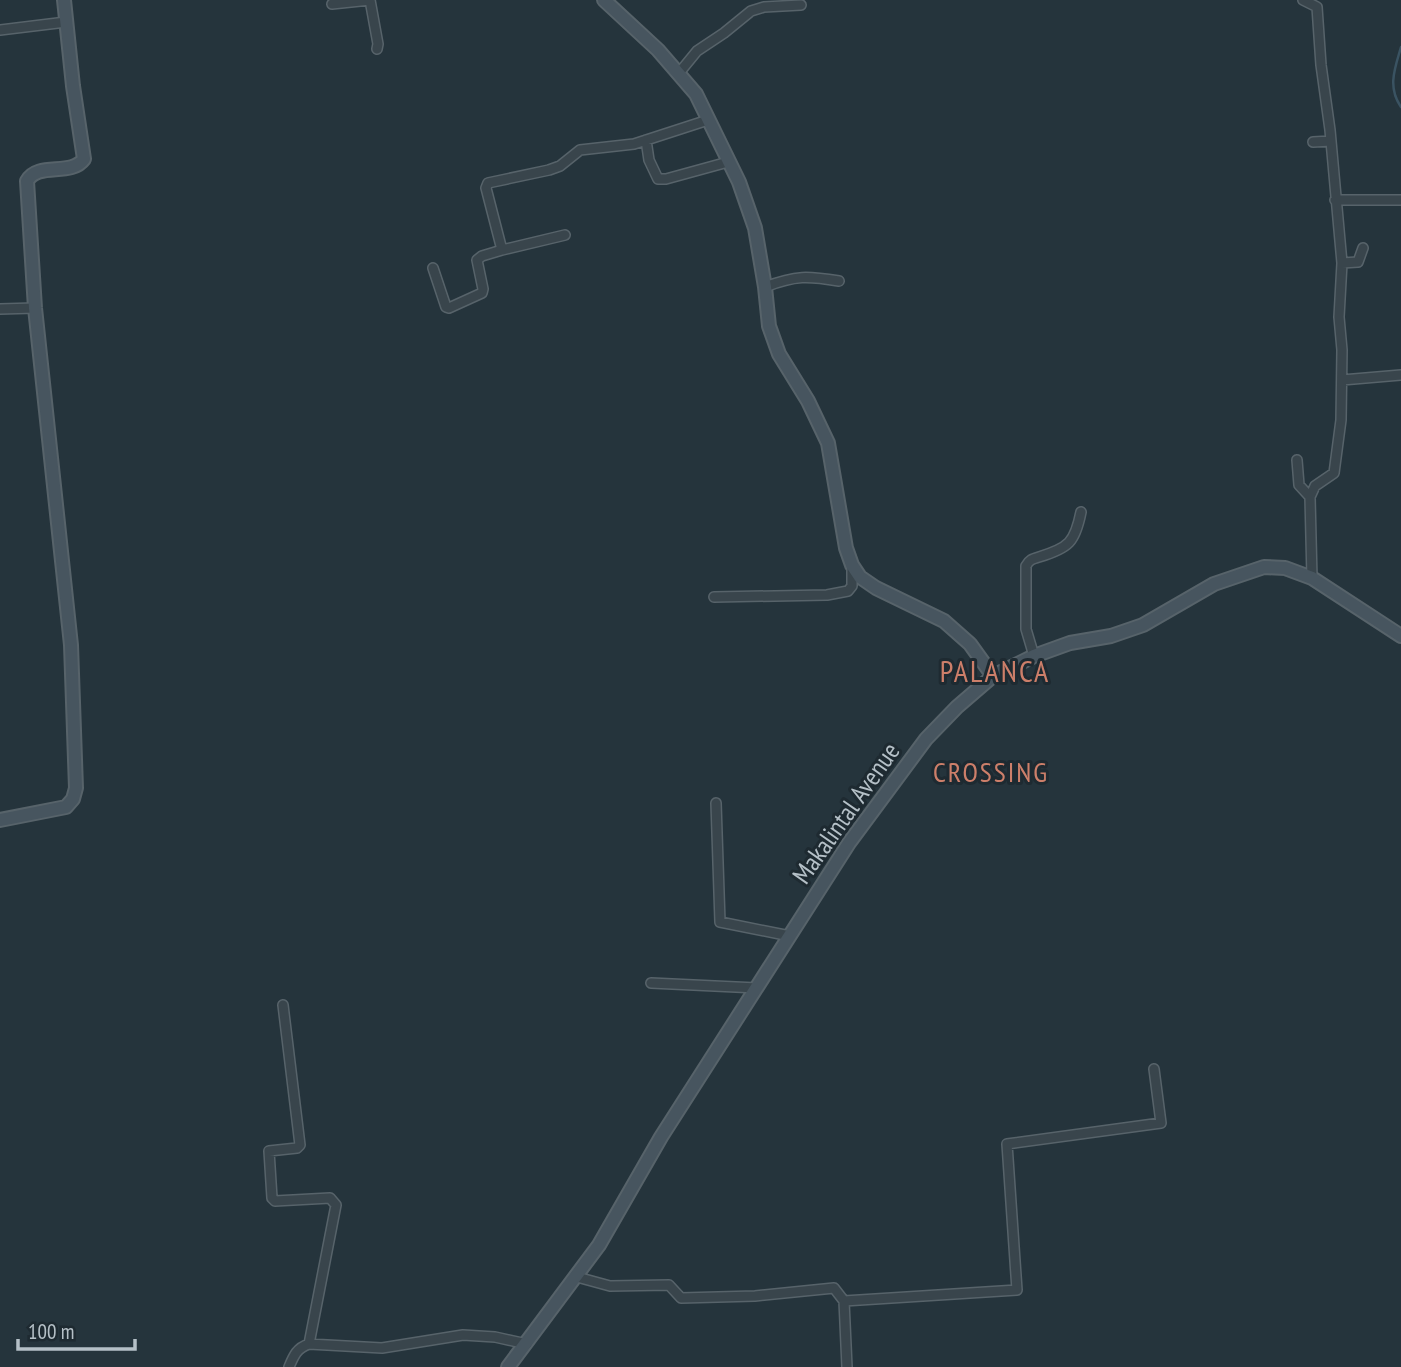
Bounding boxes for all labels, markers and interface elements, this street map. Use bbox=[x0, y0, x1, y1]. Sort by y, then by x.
district label: PALANCA bbox=[940, 651, 1050, 690]
street label: Makalintal Avenue bbox=[785, 736, 906, 890]
district label: CROSSING bbox=[933, 753, 1049, 790]
scale bar bbox=[18, 1308, 135, 1352]
text: 100 m bbox=[28, 1318, 74, 1345]

